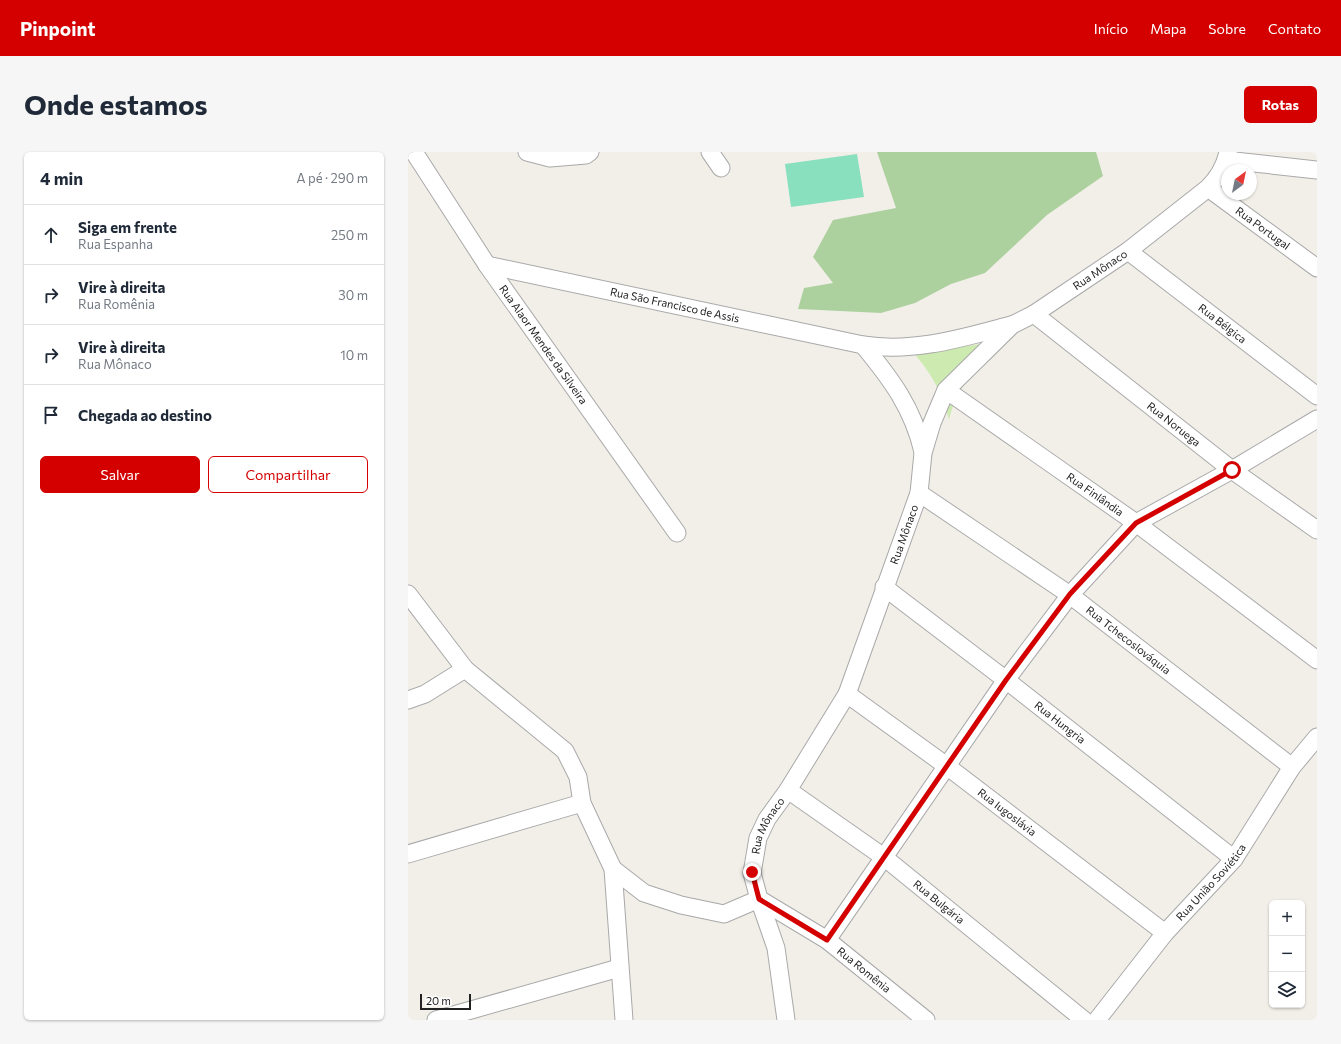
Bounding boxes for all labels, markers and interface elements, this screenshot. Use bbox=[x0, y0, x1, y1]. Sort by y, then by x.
text: Pinpoint bbox=[20, 17, 96, 40]
text: Início bbox=[1094, 20, 1128, 37]
text: Mapa bbox=[1150, 20, 1186, 37]
text: Sobre bbox=[1208, 20, 1246, 37]
text: Contato bbox=[1268, 20, 1321, 37]
button: Rotas bbox=[1244, 86, 1317, 123]
text: Onde estamos bbox=[24, 87, 208, 121]
north arrow bbox=[1221, 164, 1257, 200]
text: 4 min bbox=[40, 168, 83, 189]
text: A pé · 290 m bbox=[297, 170, 368, 186]
street label: Rua Portugal bbox=[1233, 204, 1293, 252]
text: Siga em frente bbox=[78, 218, 177, 236]
icon: ahead bbox=[40, 224, 62, 246]
text: 250 m bbox=[331, 227, 368, 243]
text: Rua Espanha bbox=[78, 236, 153, 252]
street label: Rua Mônaco bbox=[1070, 246, 1130, 292]
text: Vire à direita bbox=[78, 278, 166, 296]
street label: Rua Alaor Mendes da Silveira bbox=[497, 282, 590, 406]
icon: right bbox=[40, 284, 62, 306]
street label: Rua São Francisco de Assis bbox=[609, 284, 741, 325]
text: 30 m bbox=[338, 287, 368, 303]
text: Rua Romênia bbox=[78, 296, 155, 312]
street label: Rua Bélgica bbox=[1196, 301, 1249, 346]
text: Vire à direita bbox=[78, 338, 166, 356]
icon: right bbox=[40, 344, 62, 366]
text: 10 m bbox=[340, 347, 368, 363]
text: Rua Mônaco bbox=[78, 356, 152, 372]
street label: Rua Noruega bbox=[1145, 399, 1203, 449]
icon: arrive bbox=[40, 404, 62, 426]
text: Chegada ao destino bbox=[78, 406, 212, 424]
button: Salvar bbox=[40, 456, 200, 493]
button: Compartilhar bbox=[208, 456, 368, 493]
route start bbox=[1223, 461, 1241, 479]
street label: Rua Finlândia bbox=[1064, 470, 1126, 518]
street label: Rua Mônaco bbox=[887, 502, 920, 566]
street label: Rua Tchecoslováquia bbox=[1084, 603, 1174, 677]
street label: Rua Hungria bbox=[1032, 698, 1088, 746]
street label: Rua Iugoslávia bbox=[975, 785, 1039, 838]
street label: Rua Mônaco bbox=[748, 794, 787, 855]
street label: Rua União Soviética bbox=[1173, 841, 1248, 923]
route end bbox=[743, 863, 761, 881]
street label: Rua Bulgária bbox=[911, 877, 967, 926]
map controls bbox=[1269, 900, 1305, 1008]
button: + bbox=[1269, 900, 1305, 936]
button: − bbox=[1269, 936, 1305, 972]
street label: Rua Romênia bbox=[835, 944, 894, 995]
button: layers bbox=[1269, 972, 1305, 1008]
scale bar bbox=[420, 992, 471, 1011]
text: 20 m bbox=[426, 994, 451, 1007]

